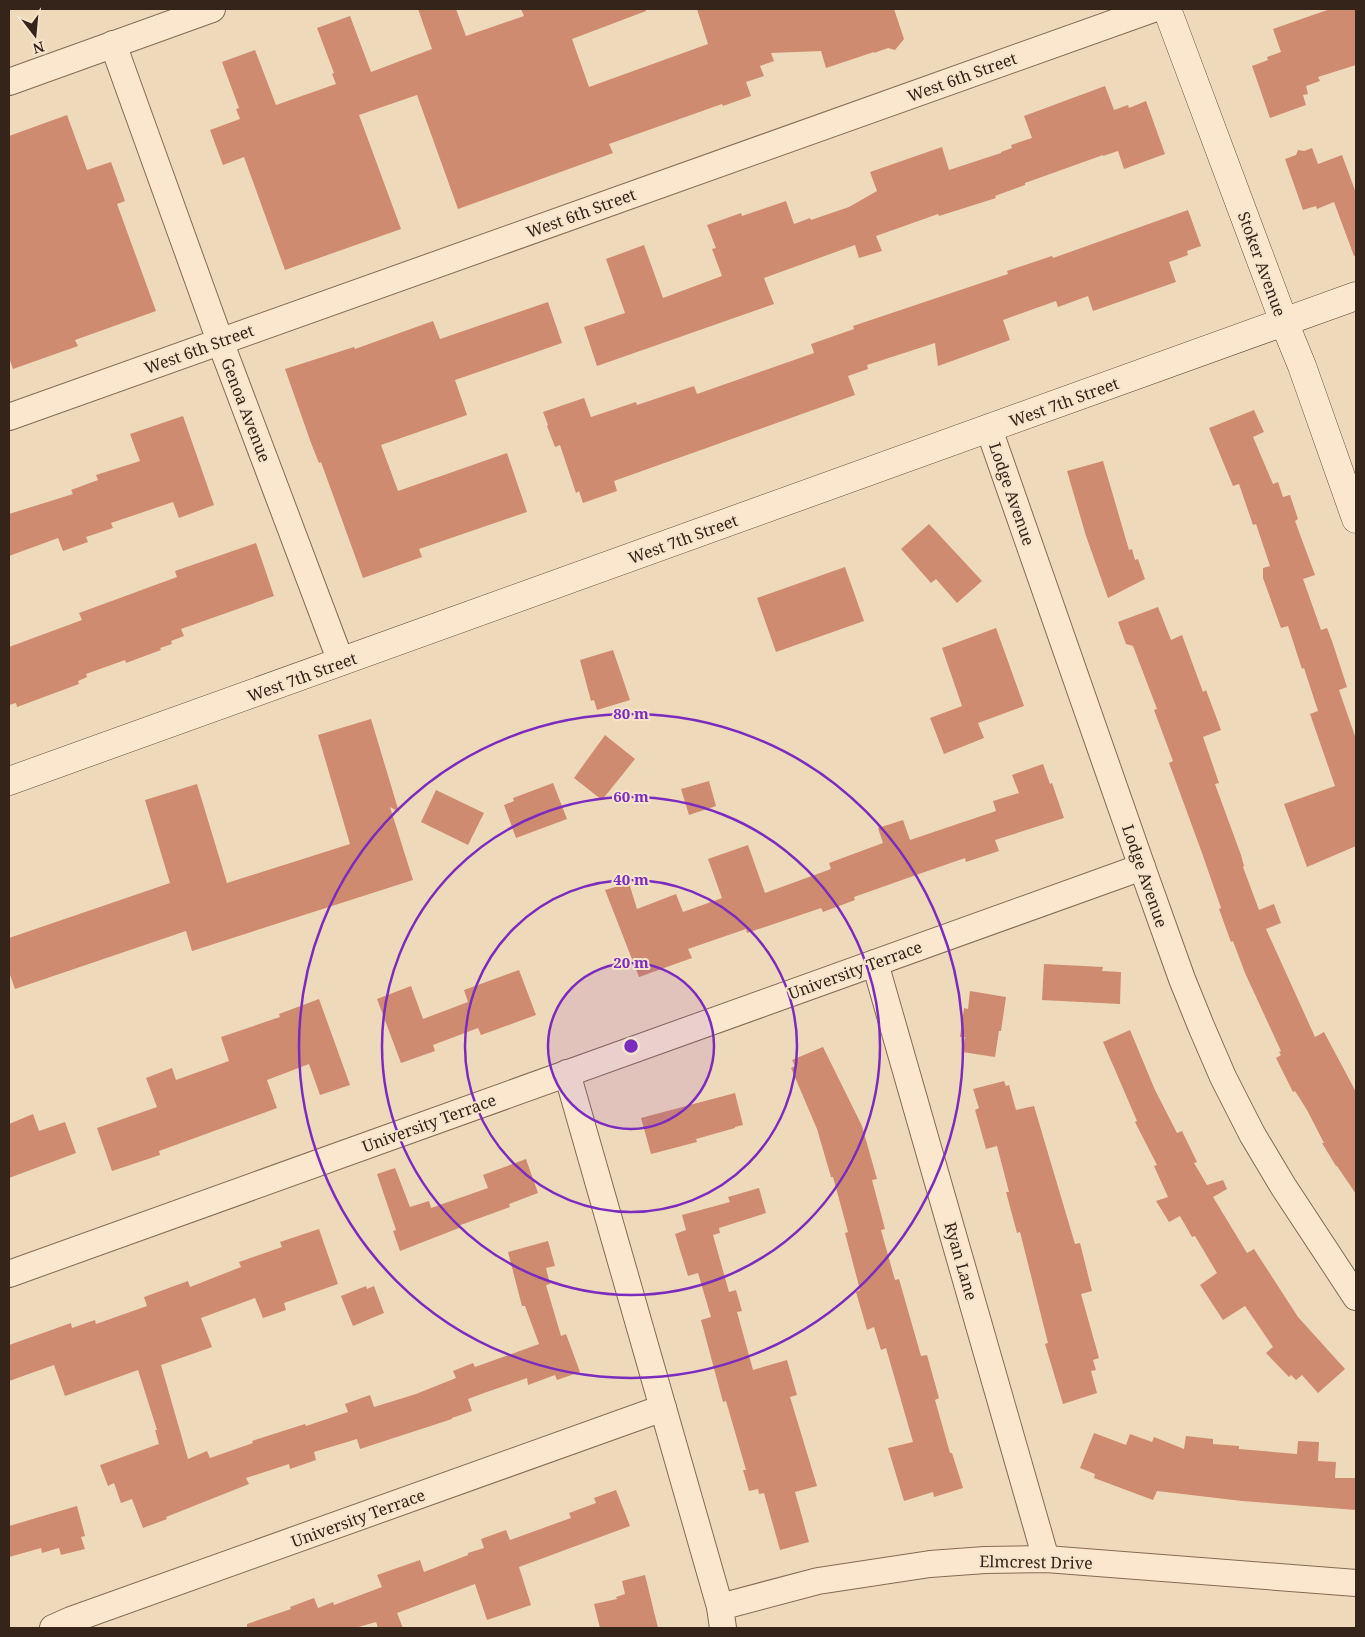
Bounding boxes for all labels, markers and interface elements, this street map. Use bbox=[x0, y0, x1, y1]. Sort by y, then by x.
north arrow bbox=[10, 10, 60, 60]
text: N bbox=[31, 37, 47, 59]
street label: West 6th Street bbox=[904, 47, 1020, 107]
street label: West 6th Street bbox=[523, 183, 639, 243]
street label: Stoker Avenue bbox=[1233, 209, 1291, 319]
street label: West 6th Street bbox=[141, 319, 257, 379]
street label: Genoa Avenue bbox=[216, 355, 276, 465]
street label: West 7th Street bbox=[1006, 372, 1122, 432]
street label: Lodge Avenue bbox=[984, 440, 1040, 548]
street label: West 7th Street bbox=[625, 509, 741, 569]
street label: West 7th Street bbox=[244, 647, 360, 707]
text: 80 m bbox=[613, 703, 649, 723]
text: 60 m bbox=[613, 786, 649, 806]
street label: Lodge Avenue bbox=[1117, 822, 1173, 930]
text: 40 m bbox=[613, 869, 649, 889]
street label: University Terrace bbox=[785, 936, 925, 1004]
text: 20 m bbox=[613, 952, 649, 972]
centre of rings bbox=[622, 1037, 640, 1055]
street label: University Terrace bbox=[359, 1089, 499, 1157]
street label: Ryan Lane bbox=[939, 1219, 983, 1303]
street label: University Terrace bbox=[288, 1484, 428, 1552]
street label: Elmcrest Drive bbox=[979, 1550, 1093, 1574]

